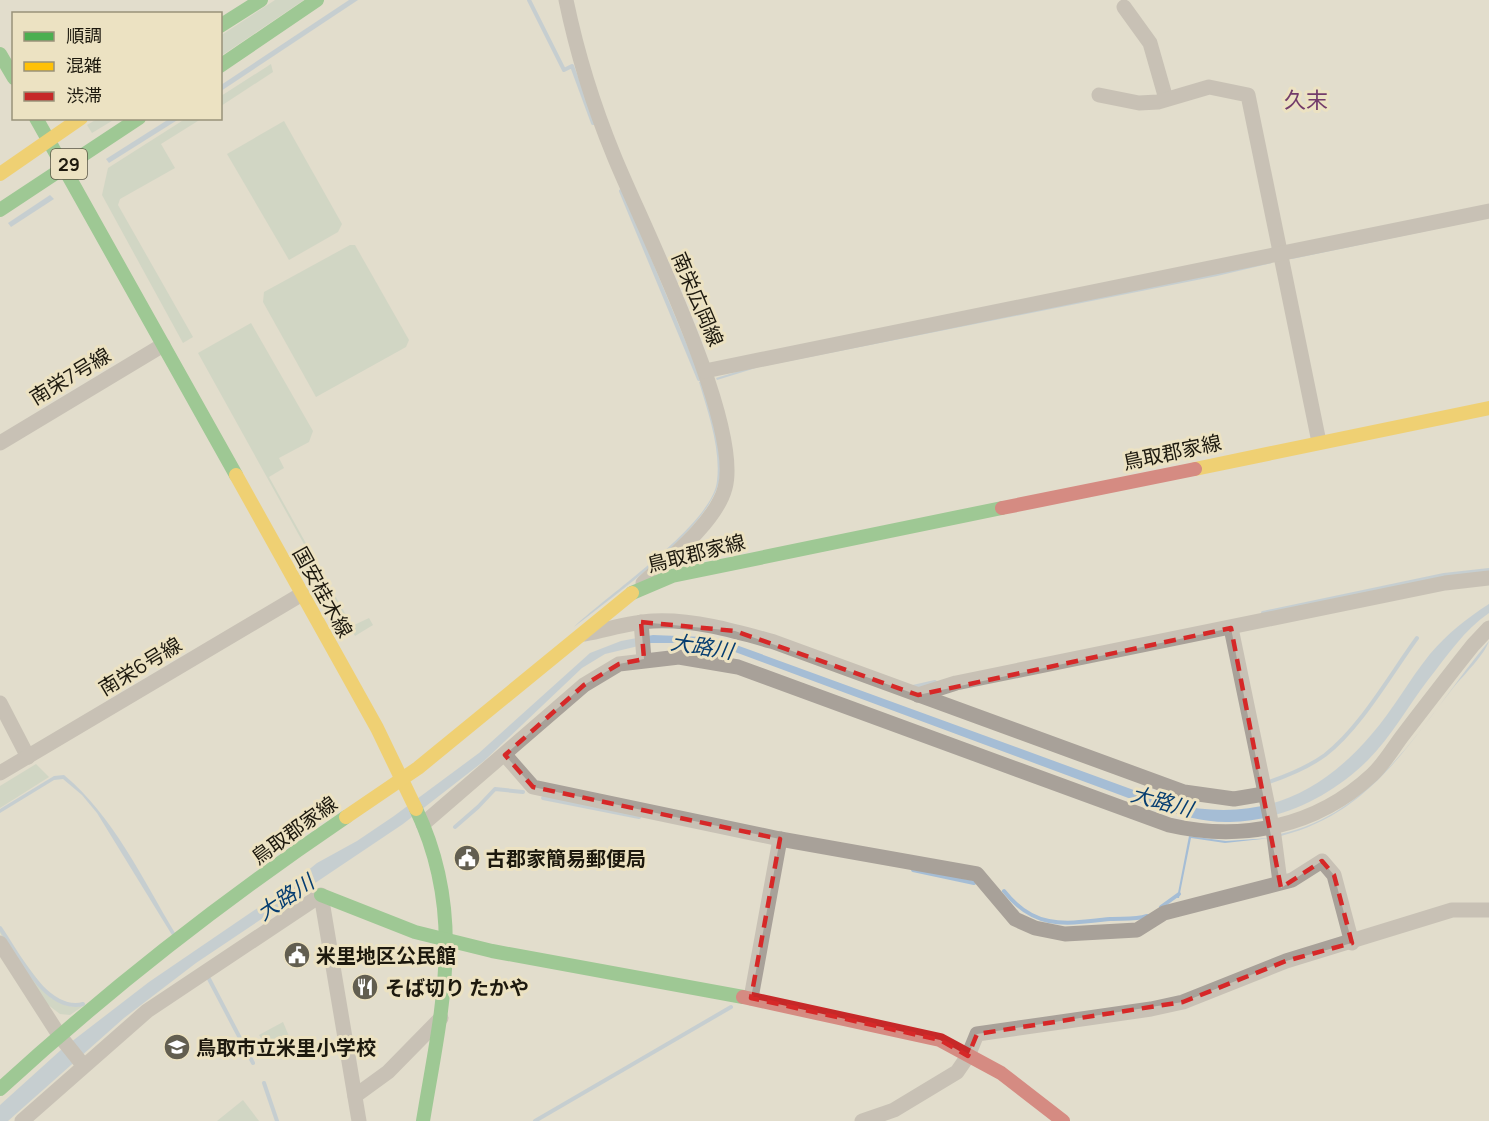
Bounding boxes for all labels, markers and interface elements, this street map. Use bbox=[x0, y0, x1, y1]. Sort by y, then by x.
legend bbox=[12, 12, 222, 120]
text: 順調 bbox=[66, 23, 102, 47]
text: 混雑 bbox=[66, 53, 102, 77]
text: 渋滞 bbox=[66, 83, 102, 107]
district label: 久末 bbox=[1284, 85, 1328, 115]
road number: 29 bbox=[51, 149, 87, 179]
street label: 南栄広岡線 bbox=[666, 248, 730, 350]
street label: 南栄7号線 bbox=[24, 341, 116, 411]
street label: 鳥取郡家線 bbox=[1120, 428, 1224, 476]
street label: 鳥取郡家線 bbox=[644, 528, 748, 578]
street label: 国安桂木線 bbox=[287, 542, 359, 642]
water label: 大路川 bbox=[669, 627, 737, 665]
street label: 南栄6号線 bbox=[93, 631, 187, 701]
water label: 大路川 bbox=[1128, 779, 1198, 823]
street label: 鳥取郡家線 bbox=[246, 790, 342, 870]
public building icon: 古郡家簡易郵便局 bbox=[452, 843, 482, 873]
place label: 古郡家簡易郵便局 bbox=[486, 845, 646, 872]
water label: 大路川 bbox=[251, 867, 321, 926]
public building icon: 米里地区公民館 bbox=[282, 940, 312, 970]
place label: 米里地区公民館 bbox=[316, 942, 456, 969]
restaurant icon: そば切り たかや bbox=[350, 972, 380, 1002]
place label: そば切り たかや bbox=[385, 974, 529, 1001]
school or university icon: 鳥取市立米里小学校 bbox=[162, 1032, 192, 1062]
place label: 鳥取市立米里小学校 bbox=[196, 1034, 376, 1061]

